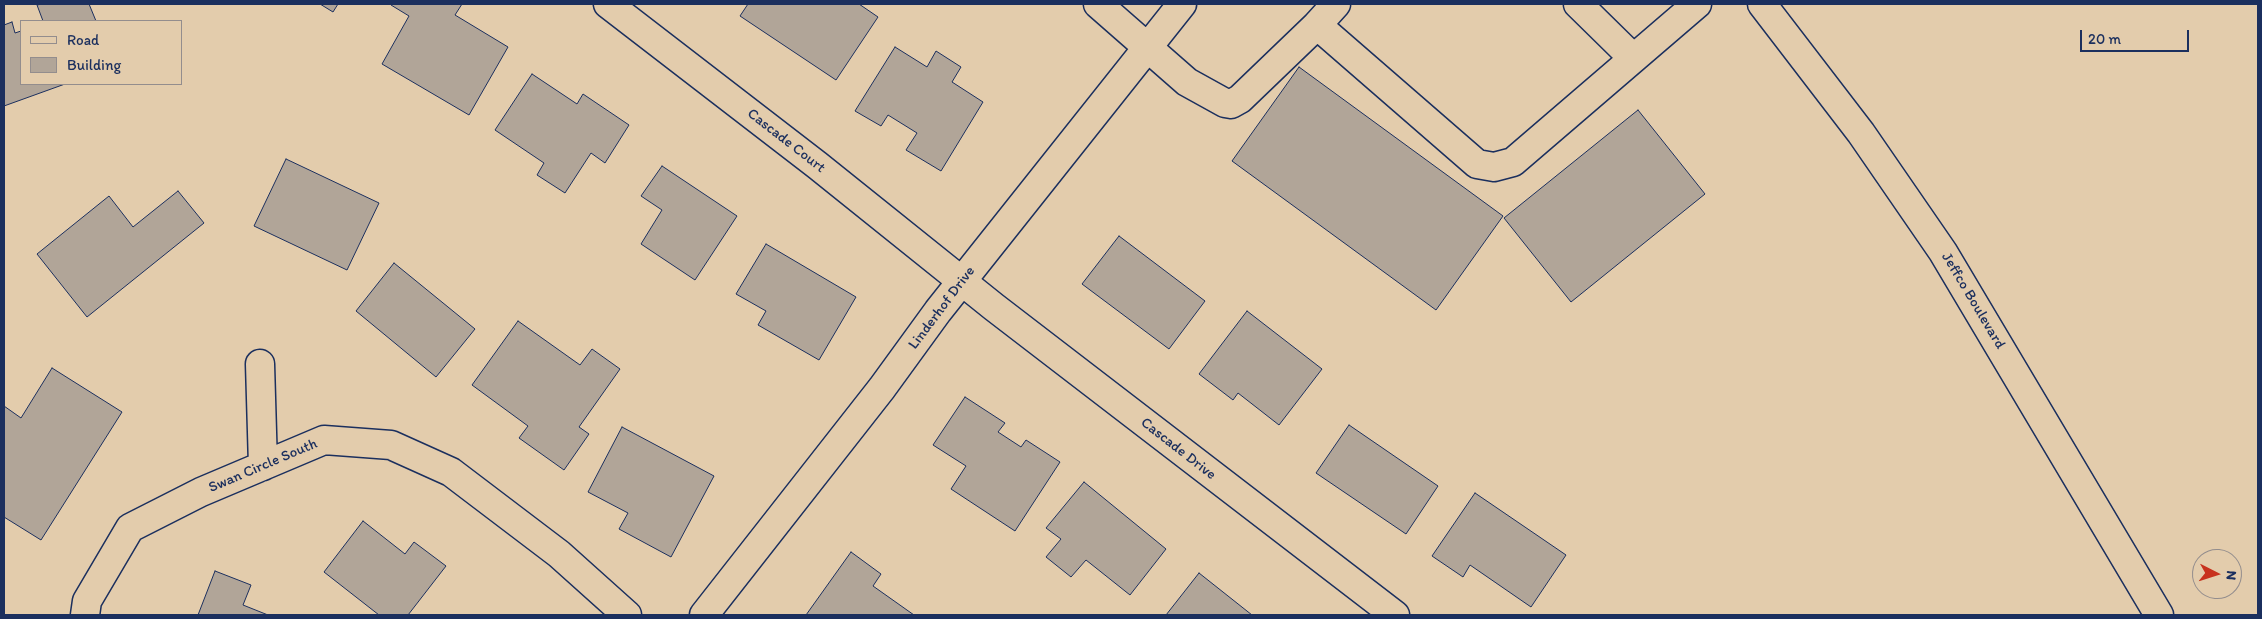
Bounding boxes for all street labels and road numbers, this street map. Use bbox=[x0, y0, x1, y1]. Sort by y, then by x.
street label: Cascade Court bbox=[743, 105, 829, 177]
street label: Jeffco Boulevard bbox=[1937, 249, 2009, 353]
street label: Linderhof Drive bbox=[905, 263, 979, 353]
street label: Cascade Drive bbox=[1137, 414, 1219, 484]
street label: Swan Circle South bbox=[206, 435, 320, 497]

